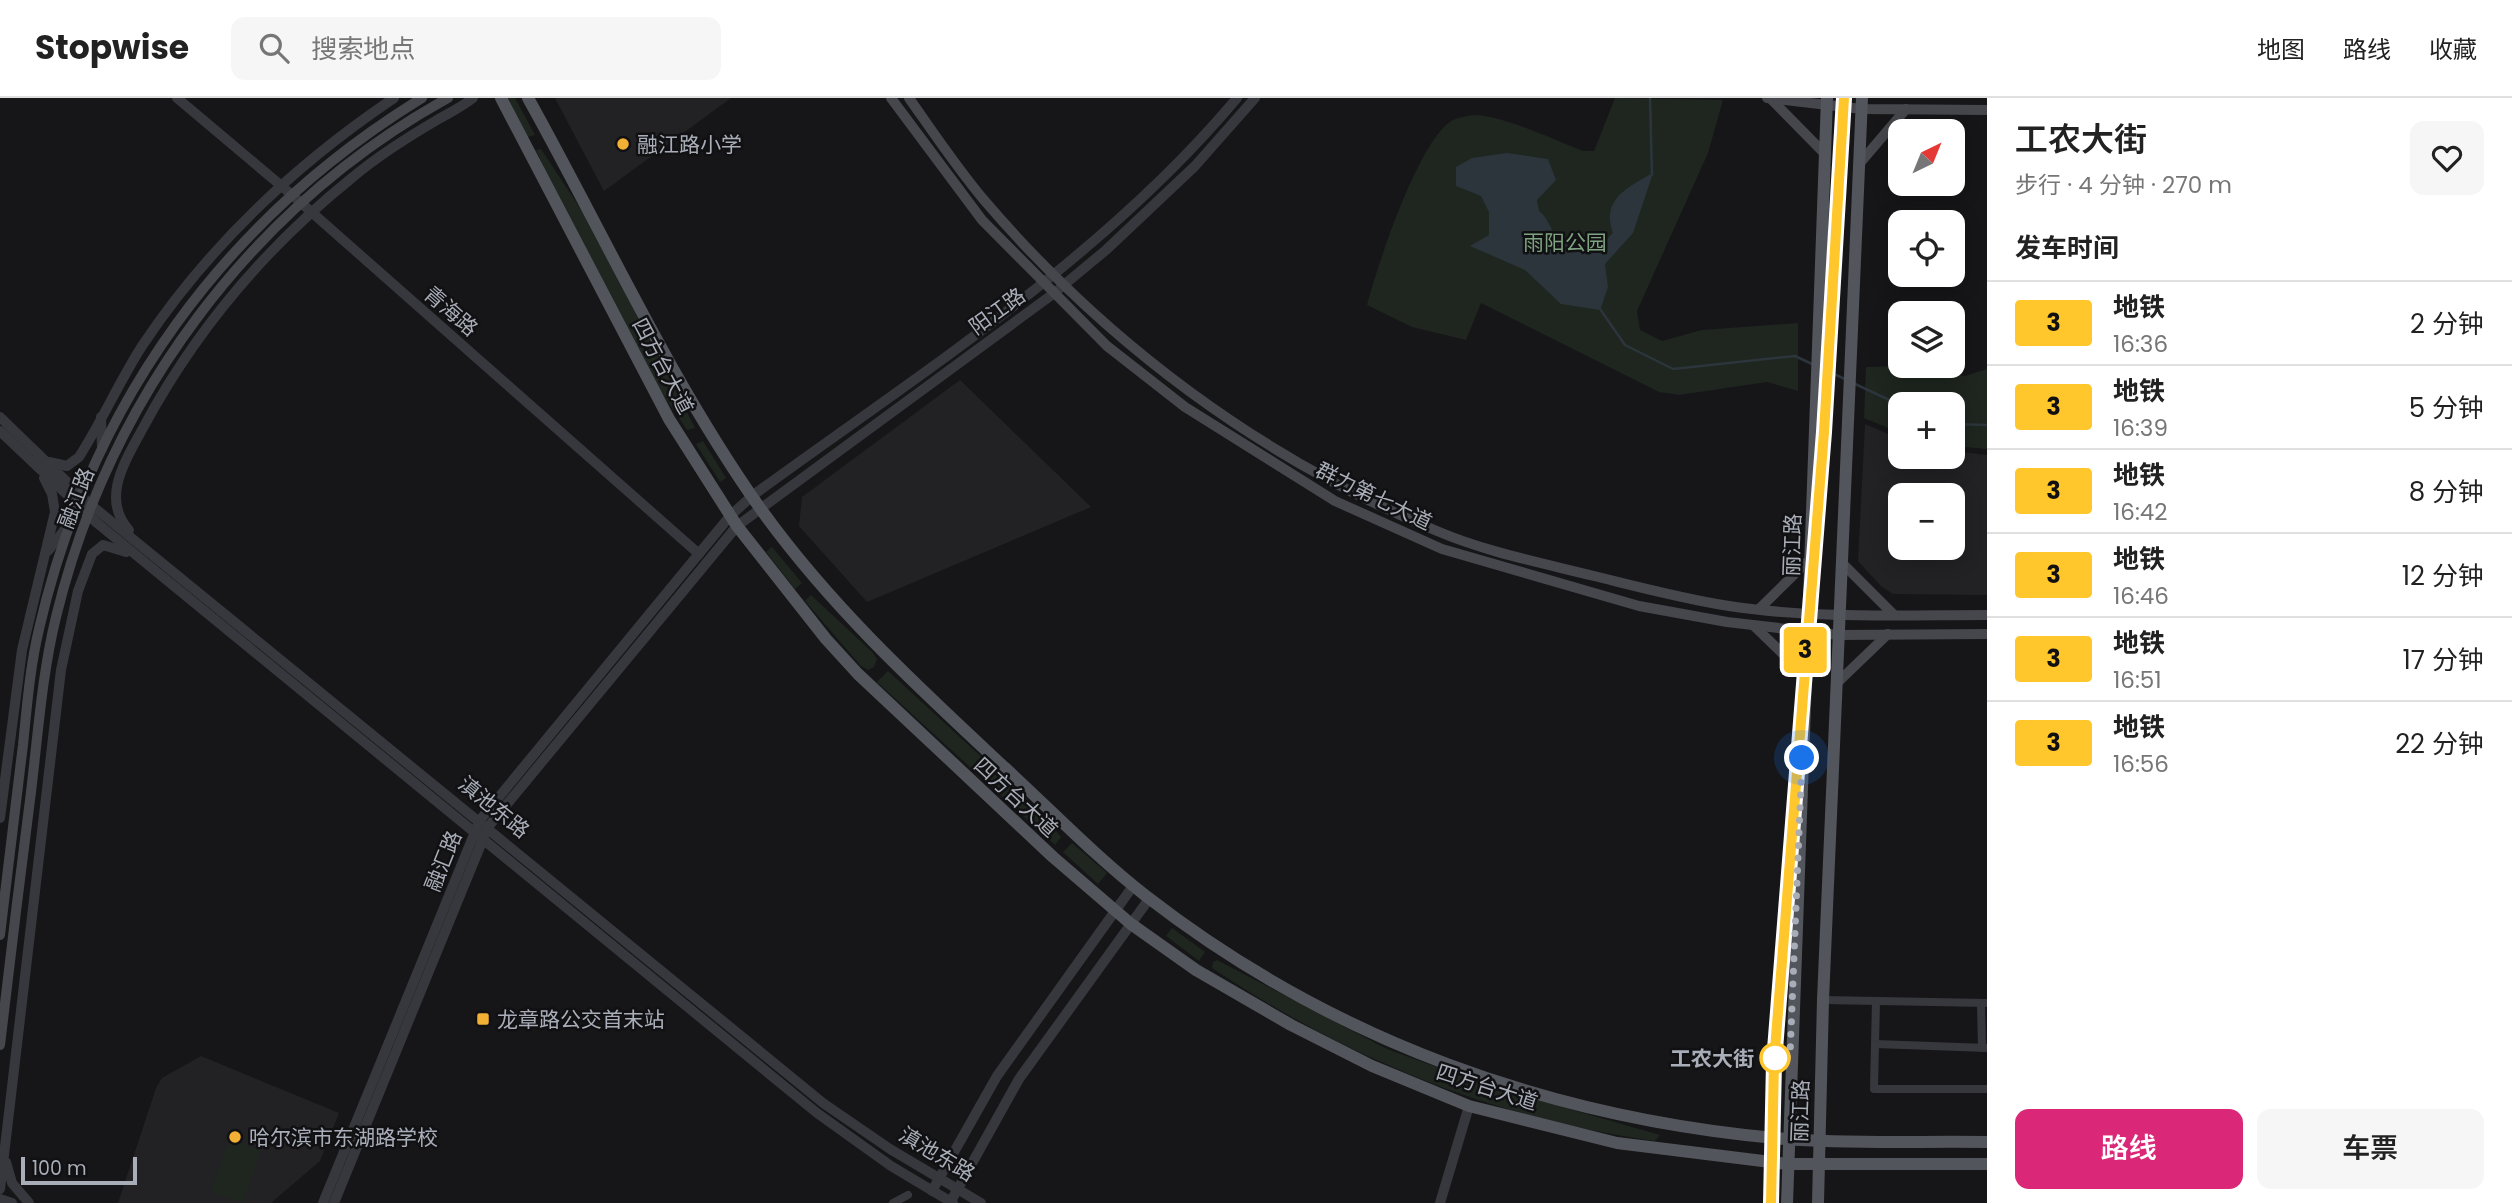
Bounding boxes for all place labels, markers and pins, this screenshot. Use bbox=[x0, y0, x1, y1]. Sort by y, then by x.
place label: 融江路小学 bbox=[637, 130, 742, 159]
marker: 融江路小学 bbox=[615, 136, 631, 152]
place label: 龙章路公交首末站 bbox=[497, 1005, 665, 1034]
marker: 龙章路公交首末站 bbox=[475, 1011, 491, 1027]
marker: 工农大街 bbox=[1760, 1043, 1790, 1073]
place label: 工农大街 bbox=[1670, 1044, 1754, 1073]
place label: 哈尔滨市东湖路学校 bbox=[249, 1123, 438, 1152]
marker: 哈尔滨市东湖路学校 bbox=[227, 1129, 243, 1145]

